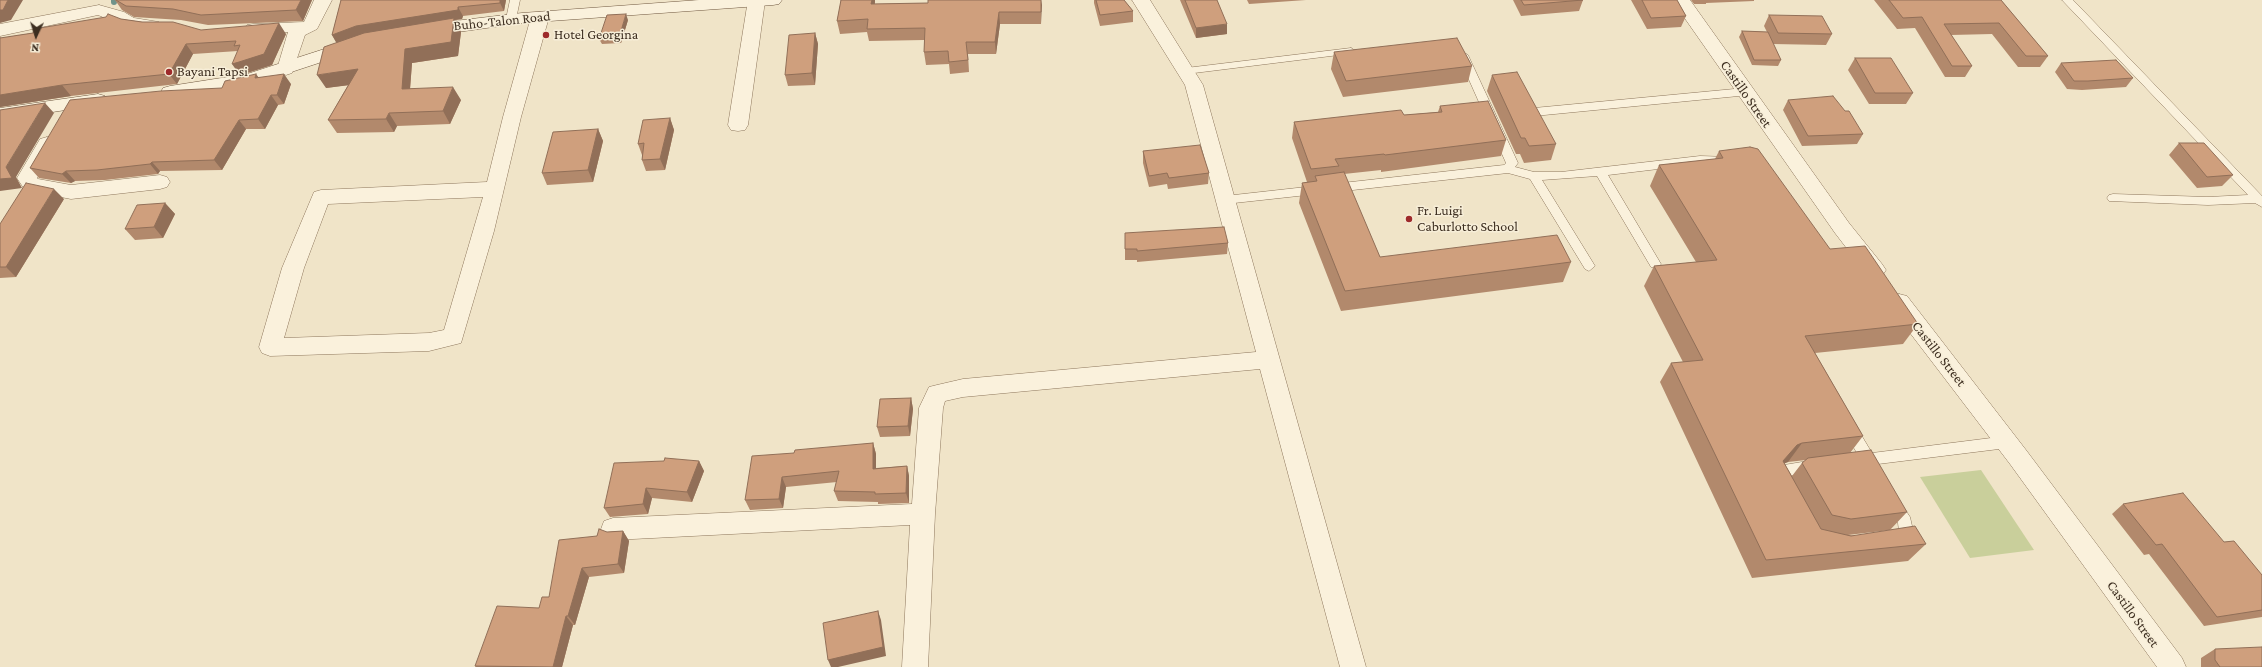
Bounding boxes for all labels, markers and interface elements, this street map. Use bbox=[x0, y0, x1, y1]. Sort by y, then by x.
street label: Buho-Talon Road bbox=[453, 8, 551, 34]
north arrow bbox=[16, 16, 56, 56]
place label: Hotel Georgina bbox=[554, 27, 638, 43]
marker: Hotel Georgina bbox=[541, 30, 551, 40]
text: N bbox=[31, 42, 39, 54]
street label: Castillo Street bbox=[1717, 57, 1775, 131]
place label: Bayani Tapsi bbox=[177, 64, 248, 80]
marker: Bayani Tapsi bbox=[164, 67, 174, 77]
place label: Fr. Luigi Caburlotto School bbox=[1417, 203, 1518, 236]
marker: Fr. Luigi Caburlotto School bbox=[1404, 214, 1414, 224]
street label: Castillo Street bbox=[1908, 318, 1970, 390]
street label: Castillo Street bbox=[2103, 577, 2163, 651]

